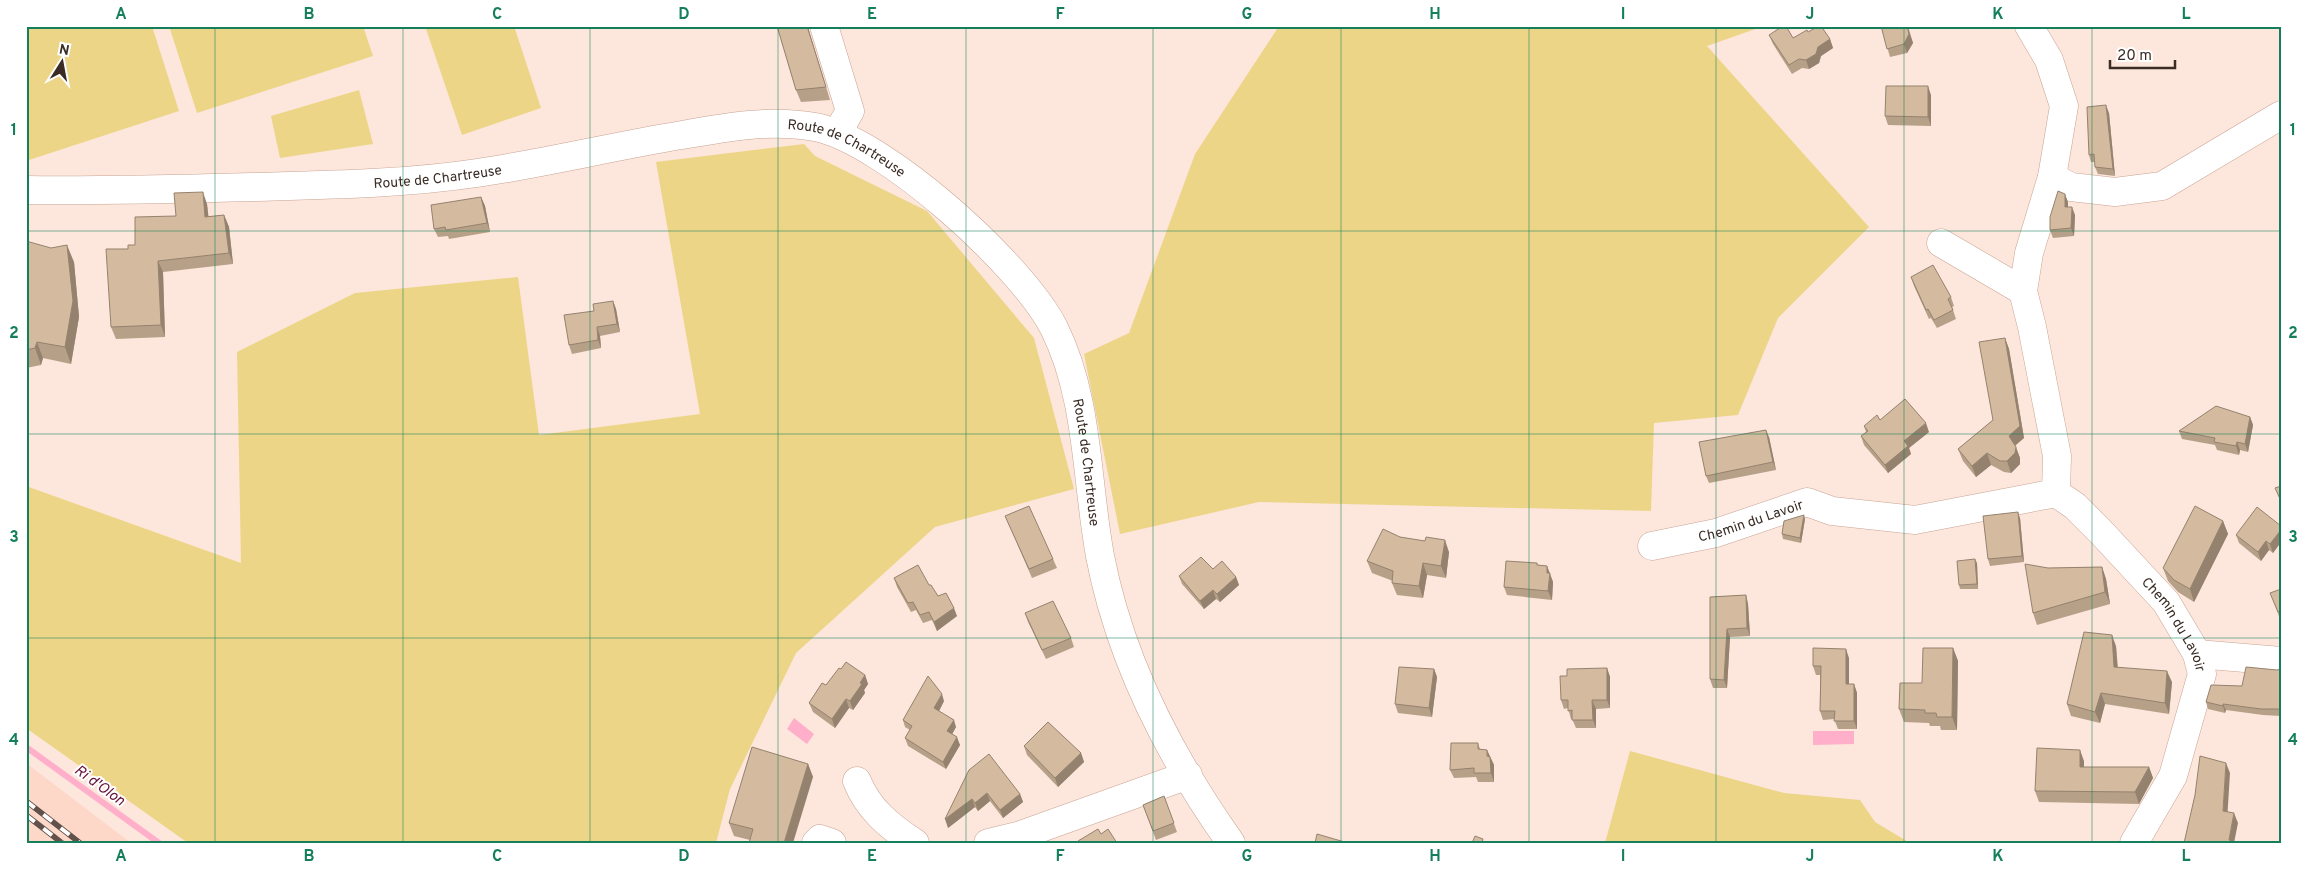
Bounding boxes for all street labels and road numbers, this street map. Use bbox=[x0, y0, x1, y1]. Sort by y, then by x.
street label: Route de Chartreuse bbox=[787, 117, 908, 182]
street label: Route de Chartreuse bbox=[373, 162, 503, 193]
street label: Route de Chartreuse bbox=[1068, 397, 1102, 528]
street label: Chemin du Lavoir bbox=[1697, 497, 1806, 546]
street label: Chemin du Lavoir bbox=[2137, 574, 2208, 674]

